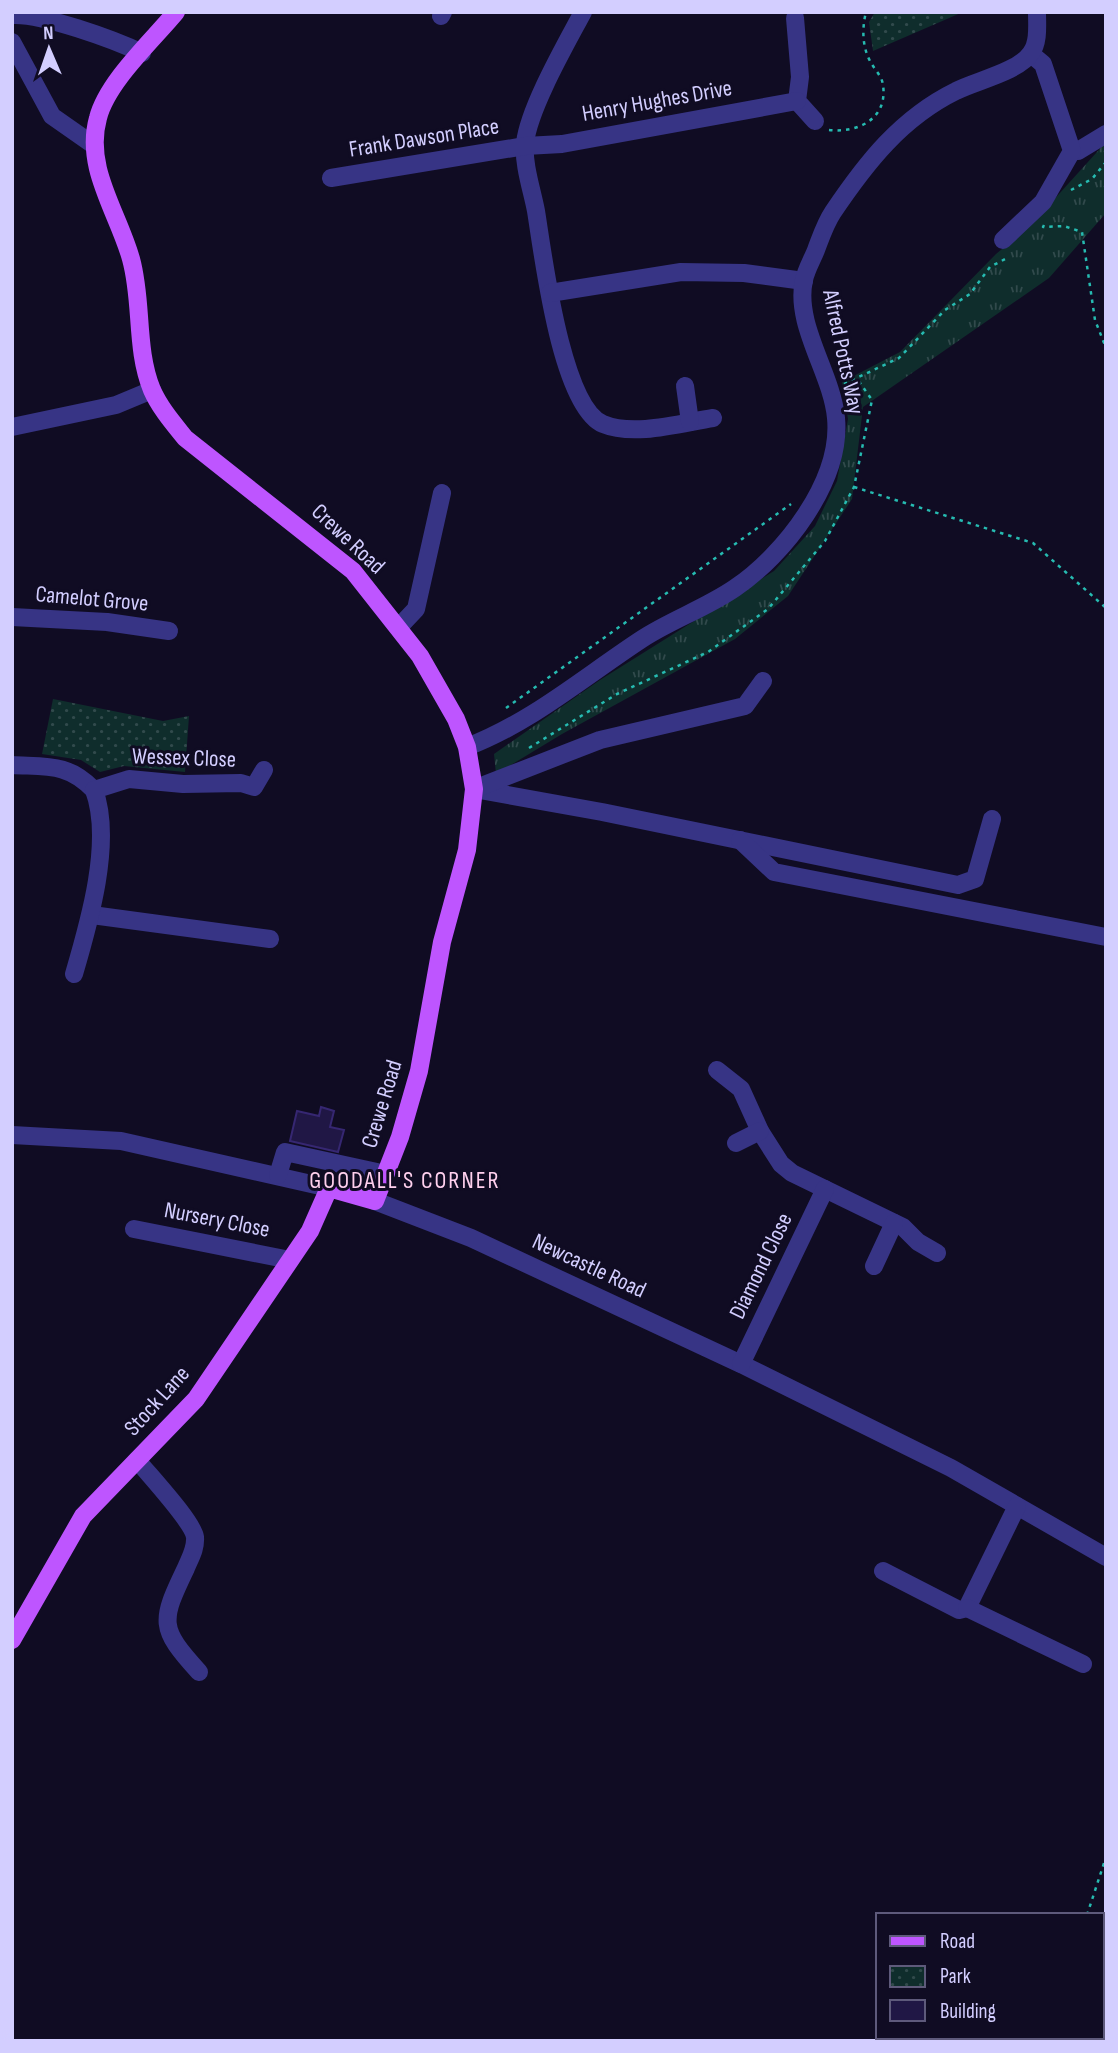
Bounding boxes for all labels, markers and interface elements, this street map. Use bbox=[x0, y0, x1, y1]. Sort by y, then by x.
north arrow bbox=[14, 14, 84, 84]
text: N bbox=[43, 22, 54, 45]
street label: Henry Hughes Drive bbox=[580, 74, 734, 128]
street label: Frank Dawson Place bbox=[347, 112, 501, 164]
street label: Alfred Potts Way bbox=[816, 286, 870, 417]
street label: Crewe Road bbox=[305, 498, 391, 580]
street label: Camelot Grove bbox=[34, 580, 150, 618]
street label: Wessex Close bbox=[132, 742, 236, 774]
street label: Crewe Road bbox=[355, 1057, 409, 1151]
district label: GOODALL'S CORNER bbox=[309, 1166, 501, 1195]
street label: Nursery Close bbox=[162, 1196, 272, 1244]
street label: Diamond Close bbox=[723, 1208, 799, 1324]
street label: Newcastle Road bbox=[528, 1227, 650, 1305]
street label: Stock Lane bbox=[118, 1360, 196, 1442]
legend bbox=[876, 1913, 1104, 2039]
text: Road bbox=[940, 1929, 975, 1954]
text: Park bbox=[940, 1964, 971, 1989]
text: Building bbox=[940, 1999, 996, 2024]

